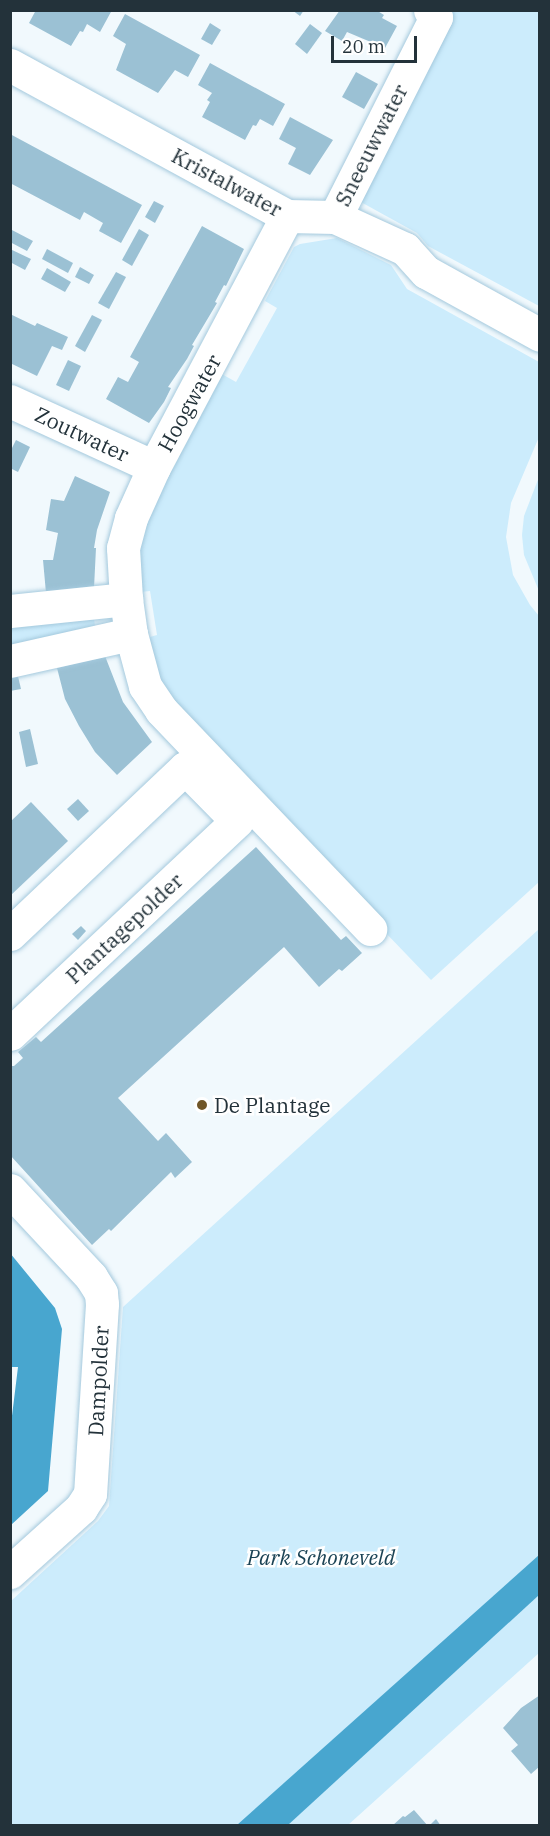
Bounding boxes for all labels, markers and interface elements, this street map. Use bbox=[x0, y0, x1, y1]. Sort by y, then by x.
scale bar bbox=[334, 24, 420, 62]
text: 20 m bbox=[342, 35, 385, 58]
street label: Sneeuwwater bbox=[330, 80, 412, 210]
street label: Kristalwater bbox=[168, 142, 286, 222]
street label: Hoogwater bbox=[152, 350, 226, 456]
street label: Zoutwater bbox=[31, 401, 133, 467]
street label: Plantagepolder bbox=[60, 868, 188, 988]
place label: De Plantage bbox=[214, 1092, 331, 1118]
marker: De Plantage bbox=[195, 1098, 209, 1112]
street label: Dampolder bbox=[83, 1325, 113, 1437]
park label: Park Schoneveld bbox=[247, 1544, 395, 1570]

